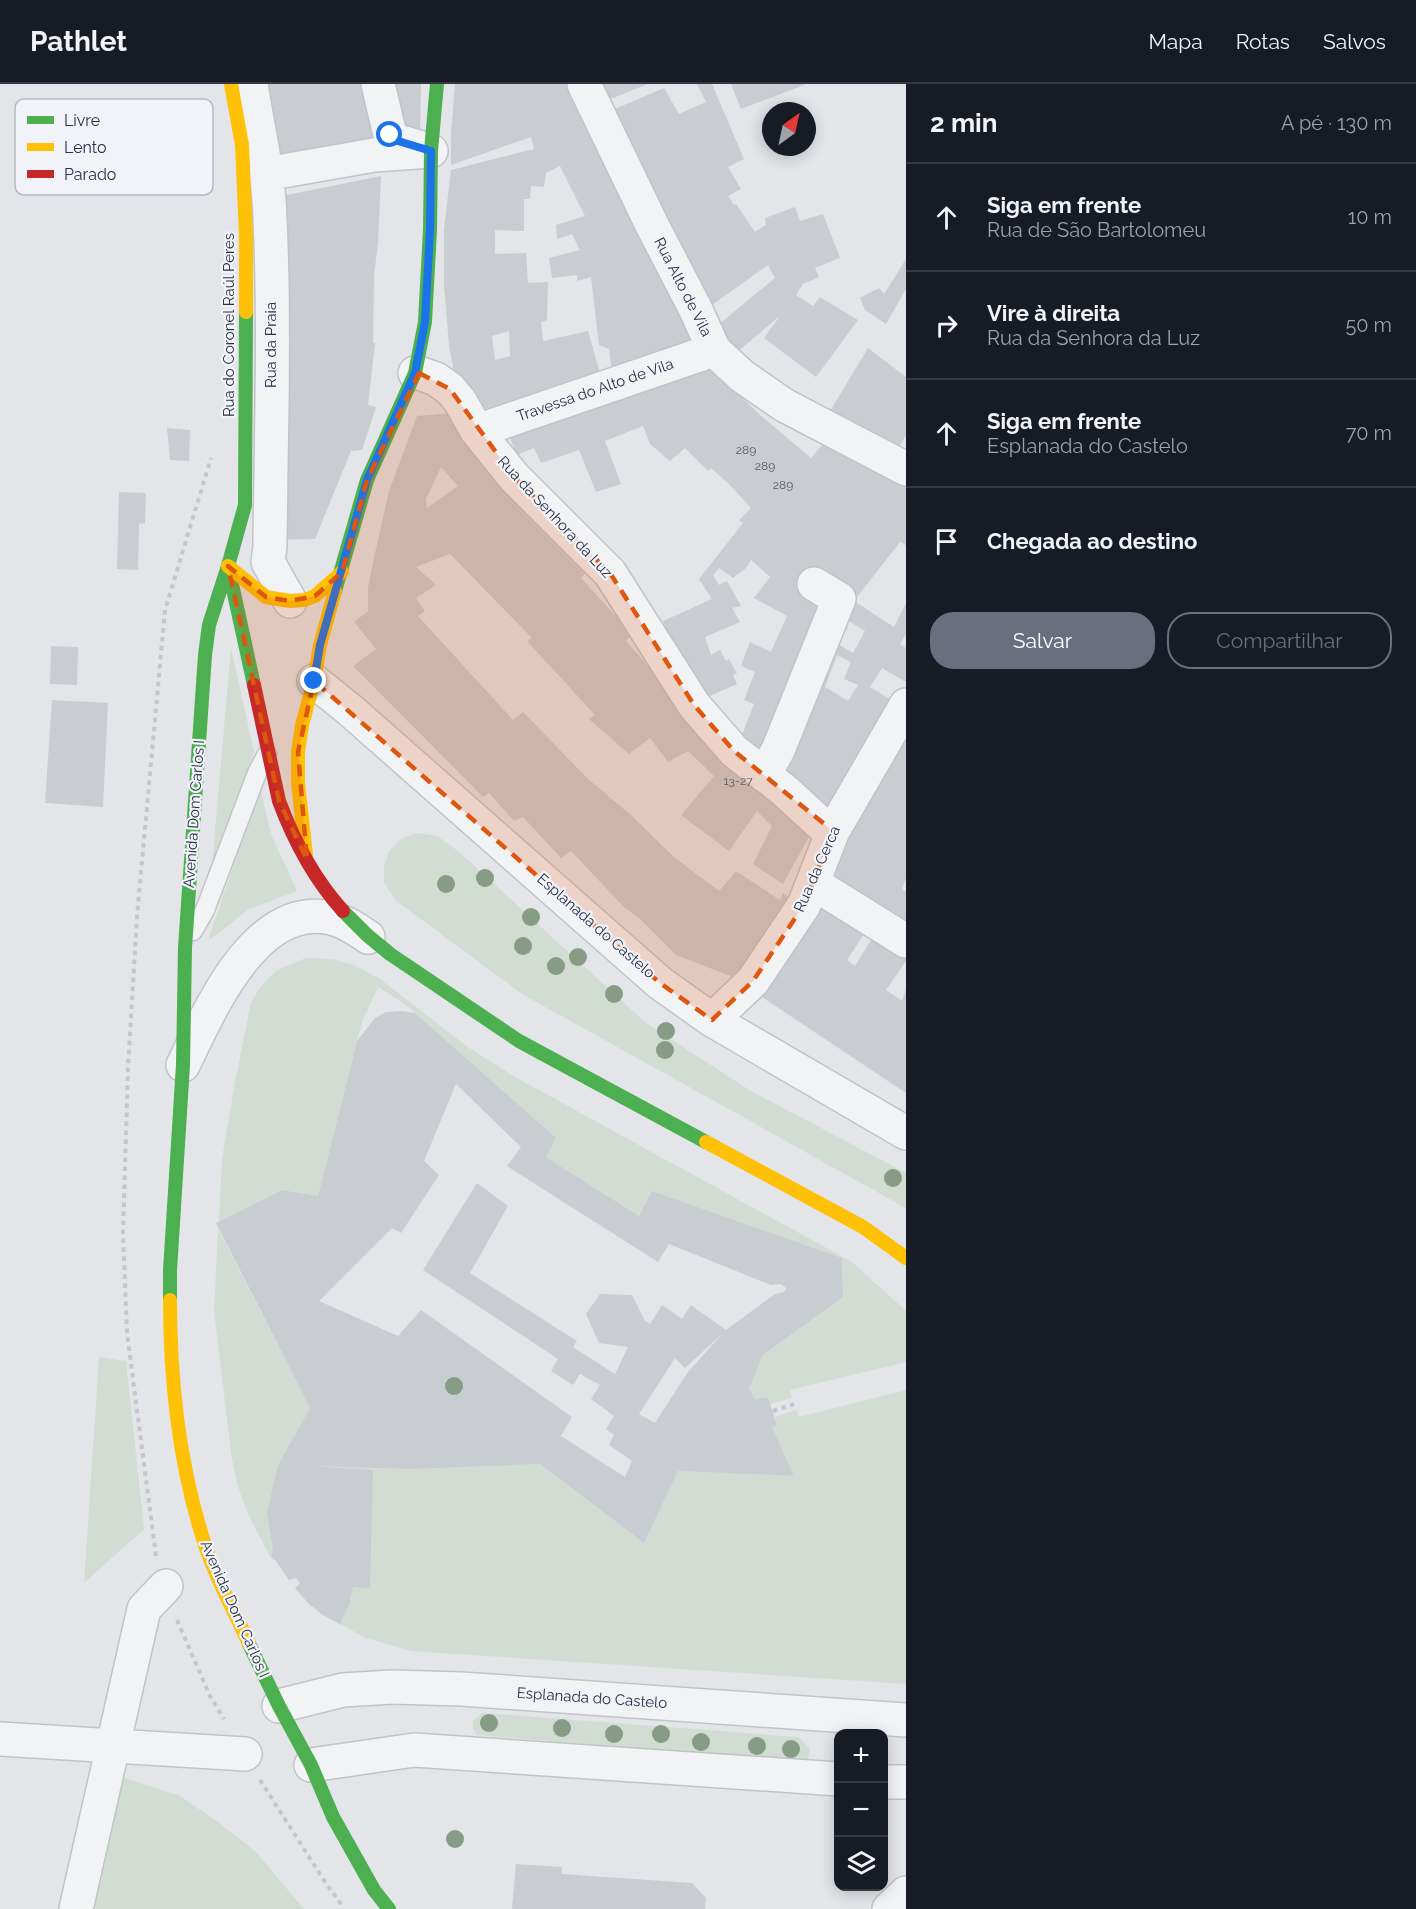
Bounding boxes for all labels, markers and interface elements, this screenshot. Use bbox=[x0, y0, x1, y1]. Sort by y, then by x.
text: Pathlet bbox=[30, 25, 127, 58]
text: Mapa bbox=[1149, 29, 1203, 54]
text: Rotas bbox=[1236, 29, 1290, 54]
text: Salvos bbox=[1323, 29, 1386, 54]
legend bbox=[15, 99, 213, 195]
north arrow bbox=[762, 102, 816, 156]
text: 2 min bbox=[930, 108, 997, 138]
text: Livre bbox=[64, 111, 100, 130]
text: A pé · 130 m bbox=[1281, 111, 1392, 135]
route start bbox=[376, 121, 402, 147]
text: Lento bbox=[64, 138, 107, 157]
text: Parado bbox=[64, 165, 116, 184]
text: Siga em frente bbox=[987, 192, 1141, 218]
icon: ahead bbox=[930, 201, 963, 234]
text: 10 m bbox=[1348, 205, 1392, 229]
text: Rua de São Bartolomeu bbox=[987, 218, 1206, 242]
street label: Rua do Coronel Raúl Peres bbox=[220, 233, 238, 417]
street label: Rua Alto de Vila bbox=[650, 234, 716, 340]
text: Vire à direita bbox=[987, 300, 1120, 326]
street label: Rua da Praia bbox=[262, 302, 280, 388]
icon: right bbox=[930, 309, 963, 342]
text: 50 m bbox=[1345, 313, 1392, 337]
text: Rua da Senhora da Luz bbox=[987, 326, 1200, 350]
street label: Travessa do Alto de Vila bbox=[514, 355, 676, 425]
text: Siga em frente bbox=[987, 408, 1141, 434]
icon: ahead bbox=[930, 417, 963, 450]
text: 70 m bbox=[1346, 421, 1392, 445]
text: Esplanada do Castelo bbox=[987, 434, 1188, 458]
house number: 289 bbox=[736, 443, 756, 457]
street label: Rua da Senhora da Luz bbox=[494, 452, 616, 582]
house number: 289 bbox=[755, 459, 775, 473]
house number: 289 bbox=[773, 478, 793, 492]
icon: arrive bbox=[930, 525, 963, 558]
text: Chegada ao destino bbox=[987, 528, 1197, 554]
button: Salvar bbox=[930, 612, 1155, 669]
button: Compartilhar bbox=[1167, 612, 1392, 669]
route end bbox=[300, 667, 326, 693]
street label: Avenida Dom Carlos I bbox=[180, 739, 208, 889]
house number: 13-27 bbox=[723, 774, 753, 788]
street label: Rua da Cerca bbox=[790, 823, 844, 915]
street label: Esplanada do Castelo bbox=[533, 870, 659, 982]
street label: Avenida Dom Carlos I bbox=[197, 1538, 273, 1680]
street label: Esplanada do Castelo bbox=[516, 1684, 668, 1712]
map controls bbox=[834, 1729, 888, 1891]
button: + bbox=[834, 1729, 888, 1783]
button: − bbox=[834, 1783, 888, 1837]
button: layers bbox=[834, 1837, 888, 1891]

